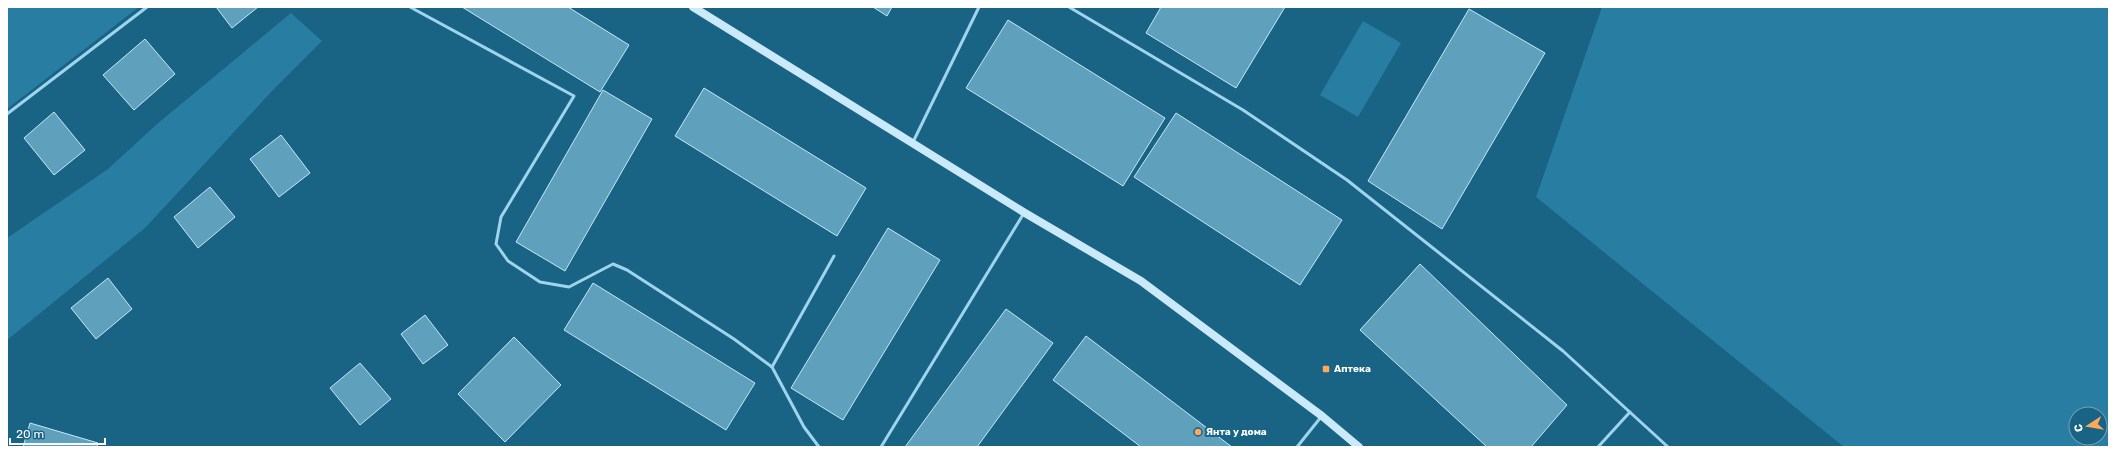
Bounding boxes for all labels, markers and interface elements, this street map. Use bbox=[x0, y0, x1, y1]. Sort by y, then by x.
place label: Аптека bbox=[1334, 363, 1371, 375]
marker: Аптека bbox=[1321, 364, 1331, 374]
north arrow bbox=[2068, 406, 2108, 446]
scale bar bbox=[10, 420, 105, 446]
text: С bbox=[2071, 423, 2086, 433]
place label: Янта у дома bbox=[1206, 426, 1267, 438]
text: 20 m bbox=[16, 427, 44, 441]
marker: Янта у дома bbox=[1193, 427, 1203, 437]

